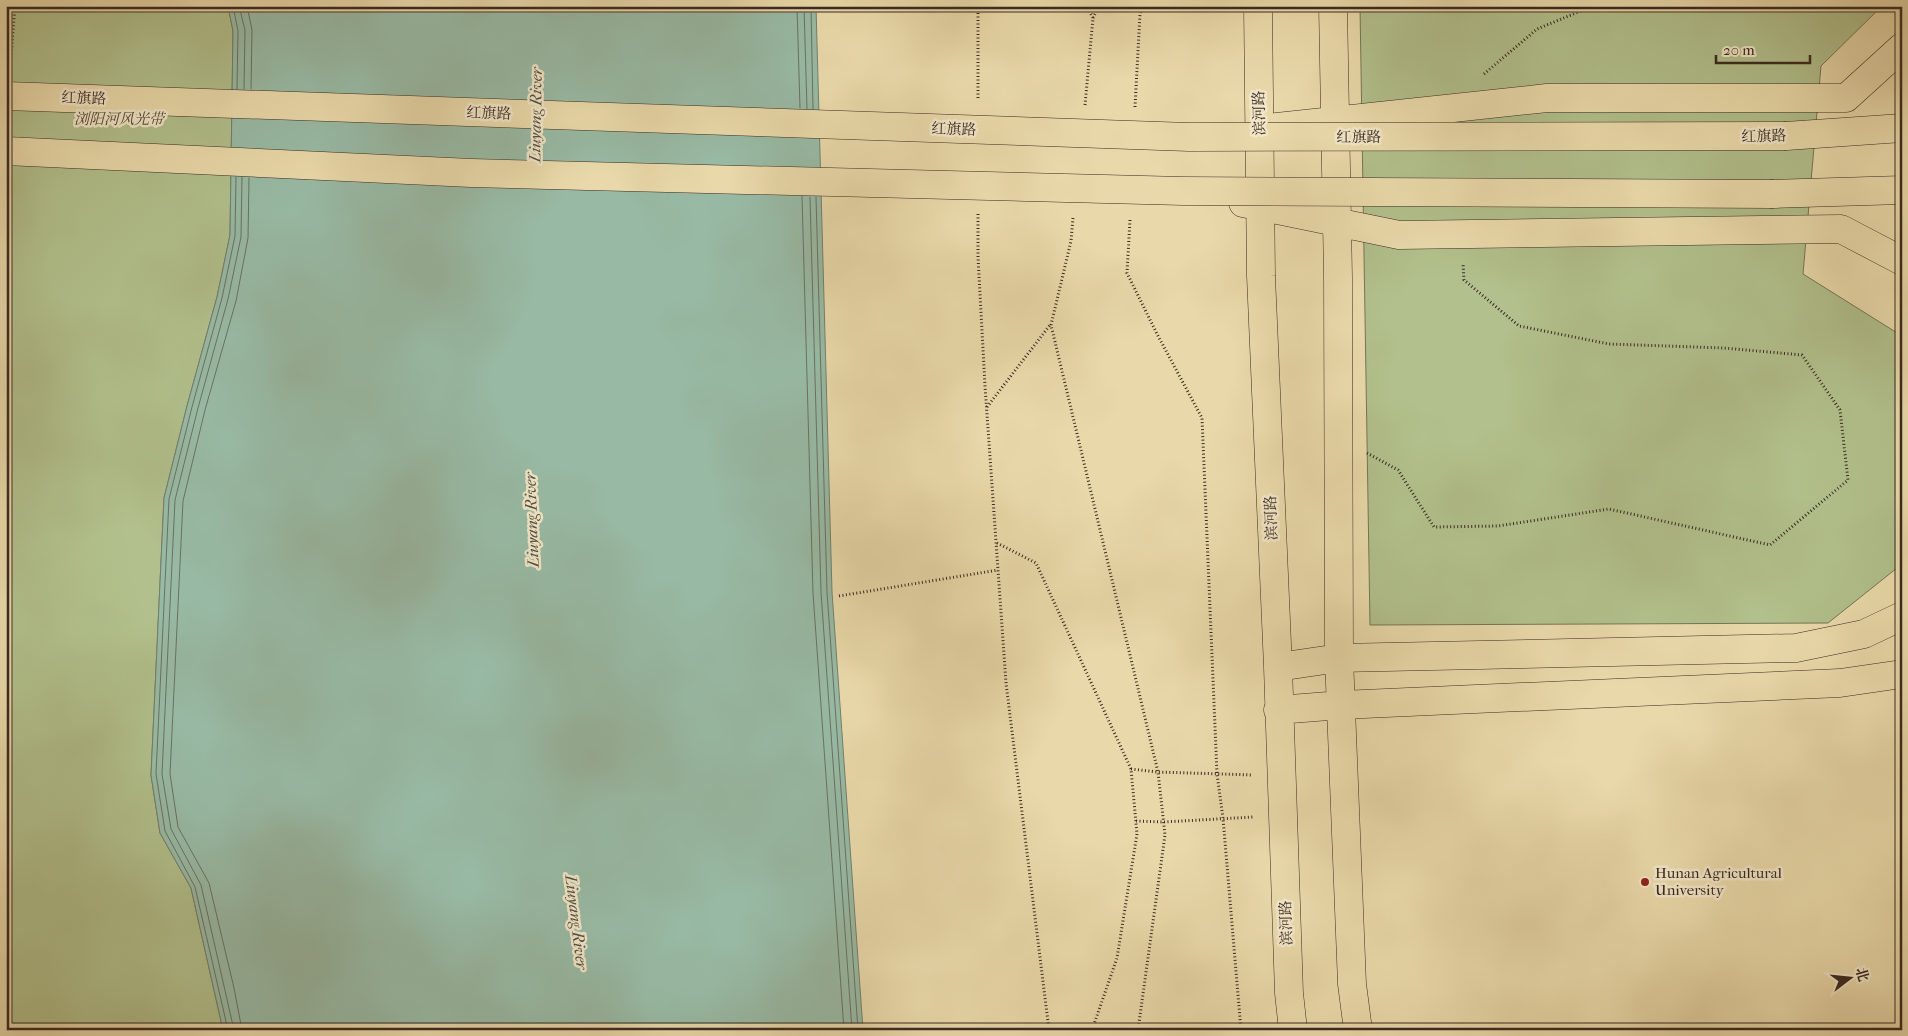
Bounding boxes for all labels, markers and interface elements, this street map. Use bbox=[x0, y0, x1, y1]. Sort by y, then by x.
scale bar bbox=[1716, 32, 1809, 64]
text: 20 m bbox=[1723, 41, 1755, 59]
water label: Liuyang River bbox=[525, 65, 546, 164]
street label: 红旗路 bbox=[61, 88, 107, 108]
street label: 滨河路 bbox=[1250, 90, 1268, 136]
street label: 红旗路 bbox=[466, 103, 512, 123]
park label: 浏阳河风光带 bbox=[74, 110, 167, 128]
street label: 红旗路 bbox=[931, 119, 977, 139]
street label: 红旗路 bbox=[1741, 127, 1787, 145]
street label: 红旗路 bbox=[1336, 128, 1382, 146]
water label: Liuyang River bbox=[520, 470, 543, 569]
street label: 滨河路 bbox=[1261, 495, 1281, 541]
place label: Hunan Agricultural University bbox=[1655, 864, 1782, 899]
water label: Liuyang River bbox=[561, 873, 592, 972]
marker: Hunan Agricultural University bbox=[1639, 876, 1651, 888]
street label: 滨河路 bbox=[1276, 900, 1296, 946]
north arrow bbox=[1826, 954, 1876, 1004]
text: 北 bbox=[1852, 965, 1872, 984]

